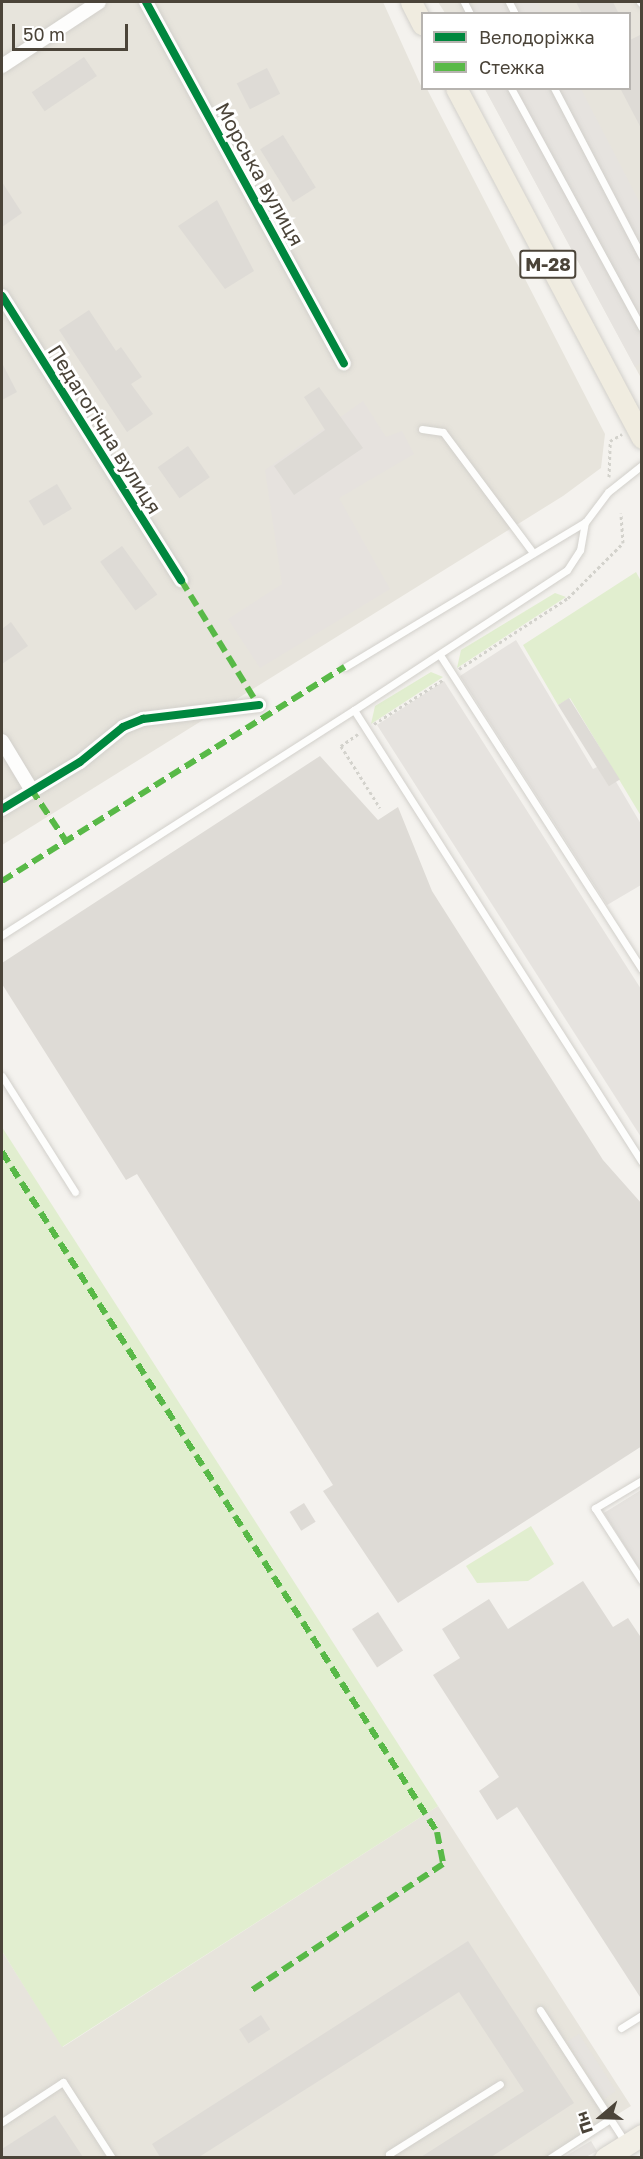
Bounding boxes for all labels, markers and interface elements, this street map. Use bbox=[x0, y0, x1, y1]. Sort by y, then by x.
scale bar bbox=[15, 12, 130, 50]
legend bbox=[421, 12, 631, 90]
text: 50 m bbox=[23, 23, 65, 45]
text: Велодоріжка bbox=[479, 26, 595, 48]
text: Стежка bbox=[479, 56, 545, 78]
street label: Морська вулиця bbox=[211, 98, 309, 250]
road number: М-28 bbox=[518, 249, 578, 279]
street label: Педагогічна вулиця bbox=[43, 340, 167, 518]
north arrow bbox=[571, 2087, 631, 2147]
text: Пн bbox=[571, 2109, 597, 2136]

